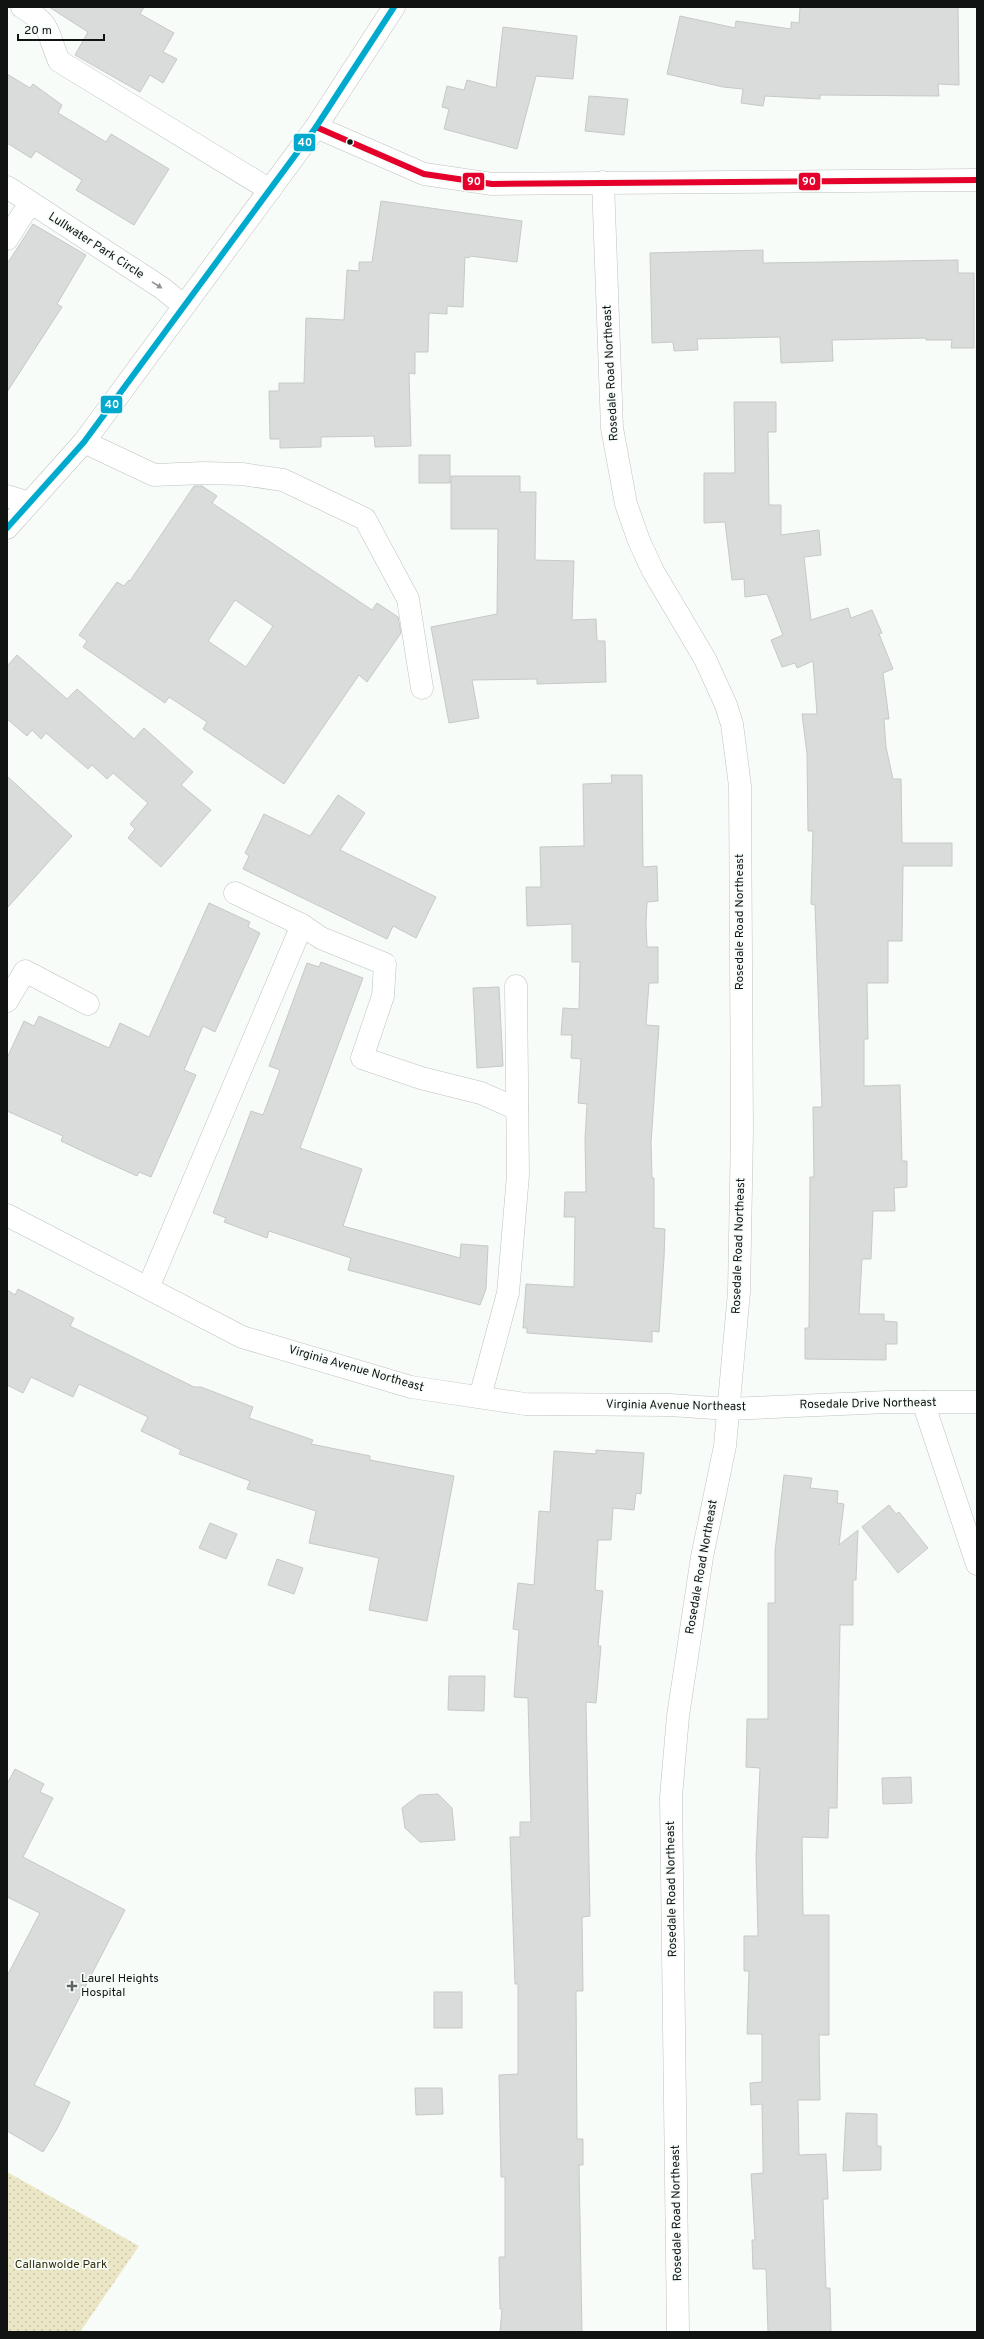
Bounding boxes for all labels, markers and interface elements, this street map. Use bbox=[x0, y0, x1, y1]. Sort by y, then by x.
scale bar bbox=[18, 16, 104, 42]
text: 20 m bbox=[24, 23, 52, 39]
line badge: 40 bbox=[293, 133, 316, 152]
text: 40 bbox=[298, 136, 312, 150]
unlabelled marker bbox=[345, 137, 355, 147]
line badge: 90 bbox=[462, 172, 485, 191]
line badge: 90 bbox=[798, 172, 821, 191]
text: 90 bbox=[467, 175, 481, 189]
text: 90 bbox=[802, 175, 816, 189]
street label: Lullwater Park Circle bbox=[45, 209, 147, 283]
one-way arrow bbox=[151, 282, 163, 289]
street label: Rosedale Road Northeast bbox=[599, 304, 623, 442]
line badge: 40 bbox=[100, 395, 123, 414]
text: 40 bbox=[105, 398, 119, 412]
street label: Rosedale Road Northeast bbox=[732, 854, 748, 990]
street label: Rosedale Road Northeast bbox=[729, 1178, 749, 1314]
street label: Virginia Avenue Northeast bbox=[286, 1342, 426, 1396]
street label: Rosedale Drive Northeast bbox=[799, 1395, 937, 1413]
street label: Virginia Avenue Northeast bbox=[606, 1397, 746, 1415]
street label: Rosedale Road Northeast bbox=[682, 1498, 722, 1636]
street label: Rosedale Road Northeast bbox=[663, 1821, 681, 1957]
place label: Laurel Heights Hospital bbox=[81, 1971, 159, 2001]
marker: Laurel Heights Hospital bbox=[66, 1980, 78, 1992]
street label: Rosedale Road Northeast bbox=[668, 2145, 686, 2281]
park label: Callanwolde Park bbox=[15, 2257, 107, 2273]

